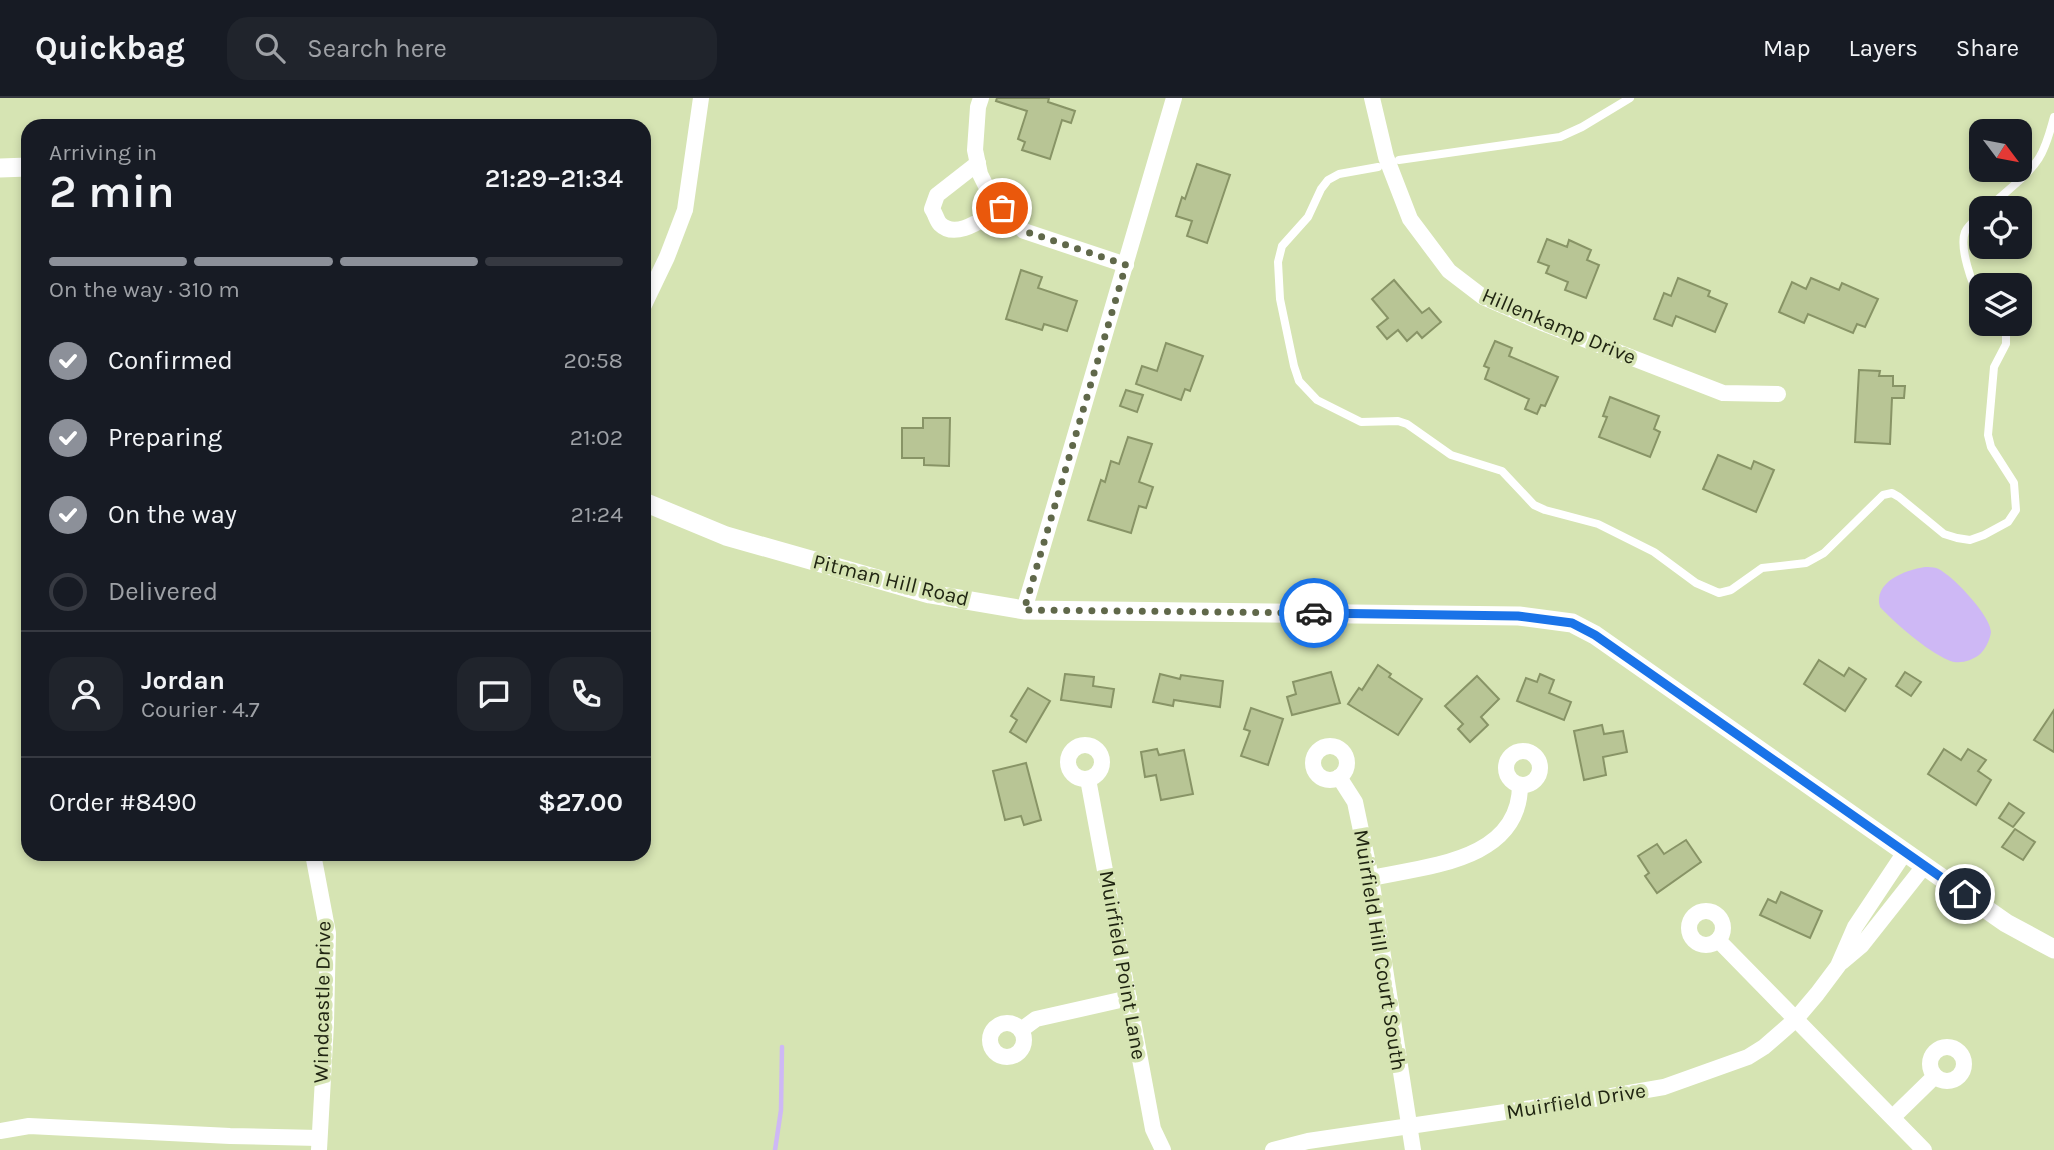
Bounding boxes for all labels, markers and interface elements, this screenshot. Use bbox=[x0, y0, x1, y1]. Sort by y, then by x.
search box bbox=[227, 17, 717, 80]
text: Quickbag bbox=[35, 29, 185, 67]
icon: search bbox=[251, 29, 289, 67]
text: Search here bbox=[307, 33, 447, 64]
text: Map bbox=[1763, 34, 1811, 62]
text: Layers bbox=[1849, 34, 1918, 62]
text: Share bbox=[1956, 34, 2019, 62]
north arrow bbox=[1969, 119, 2032, 182]
map controls bbox=[1969, 119, 2032, 336]
text: Arriving in bbox=[49, 139, 157, 166]
text: 21:29–21:34 bbox=[485, 163, 623, 194]
text: 2 min bbox=[49, 165, 175, 219]
pin bbox=[972, 178, 1032, 238]
icon: bag bbox=[983, 189, 1021, 227]
button: locate bbox=[1969, 196, 2032, 259]
button: layers bbox=[1969, 273, 2032, 336]
text: On the way · 310 m bbox=[49, 276, 240, 303]
street label: Hillenkamp Drive bbox=[1478, 283, 1640, 369]
icon: check bbox=[49, 342, 87, 380]
text: Confirmed bbox=[108, 345, 233, 376]
text: 20:58 bbox=[564, 347, 623, 374]
icon: check bbox=[49, 419, 87, 457]
text: Preparing bbox=[108, 422, 222, 453]
text: 21:02 bbox=[570, 424, 623, 451]
icon: check bbox=[49, 496, 87, 534]
text: On the way bbox=[108, 499, 237, 530]
text: 21:24 bbox=[571, 501, 623, 528]
street label: Pitman Hill Road bbox=[810, 549, 972, 611]
text: Delivered bbox=[108, 576, 218, 607]
courier bbox=[1279, 578, 1349, 648]
icon: car bbox=[1295, 594, 1333, 632]
button: person bbox=[49, 657, 123, 731]
button: chat bbox=[457, 657, 531, 731]
button: phone bbox=[549, 657, 623, 731]
text: Jordan bbox=[141, 665, 225, 696]
text: Courier · 4.7 bbox=[141, 696, 260, 723]
text: Order #8490 bbox=[49, 787, 197, 818]
text: $27.00 bbox=[538, 787, 623, 818]
street label: Muirfield Hill Court South bbox=[1349, 828, 1411, 1072]
pin bbox=[1935, 864, 1995, 924]
street label: Muirfield Point Lane bbox=[1095, 869, 1151, 1061]
icon: home bbox=[1946, 875, 1984, 913]
street label: Windcastle Drive bbox=[309, 921, 335, 1083]
street label: Muirfield Drive bbox=[1505, 1078, 1647, 1124]

